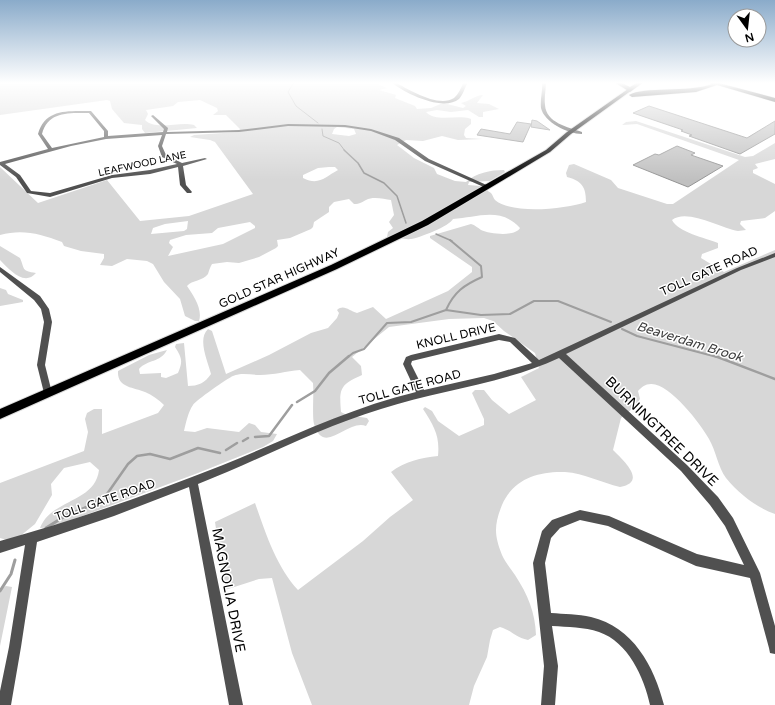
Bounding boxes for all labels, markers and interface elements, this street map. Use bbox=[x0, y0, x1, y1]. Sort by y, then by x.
north arrow bbox=[727, 8, 767, 48]
text: N bbox=[744, 30, 755, 45]
street label: LEAFWOOD LANE bbox=[97, 149, 187, 179]
street label: TOLL GATE ROAD bbox=[658, 243, 760, 299]
street label: GOLD STAR HIGHWAY bbox=[216, 245, 342, 311]
water label: Beaverdam Brook bbox=[635, 318, 745, 366]
street label: KNOLL DRIVE bbox=[415, 320, 498, 352]
street label: TOLL GATE ROAD bbox=[357, 367, 463, 407]
street label: BURNINGTREE DRIVE bbox=[602, 373, 722, 490]
street label: TOLL GATE ROAD bbox=[53, 476, 157, 524]
street label: MAGNOLIA DRIVE bbox=[208, 527, 249, 654]

